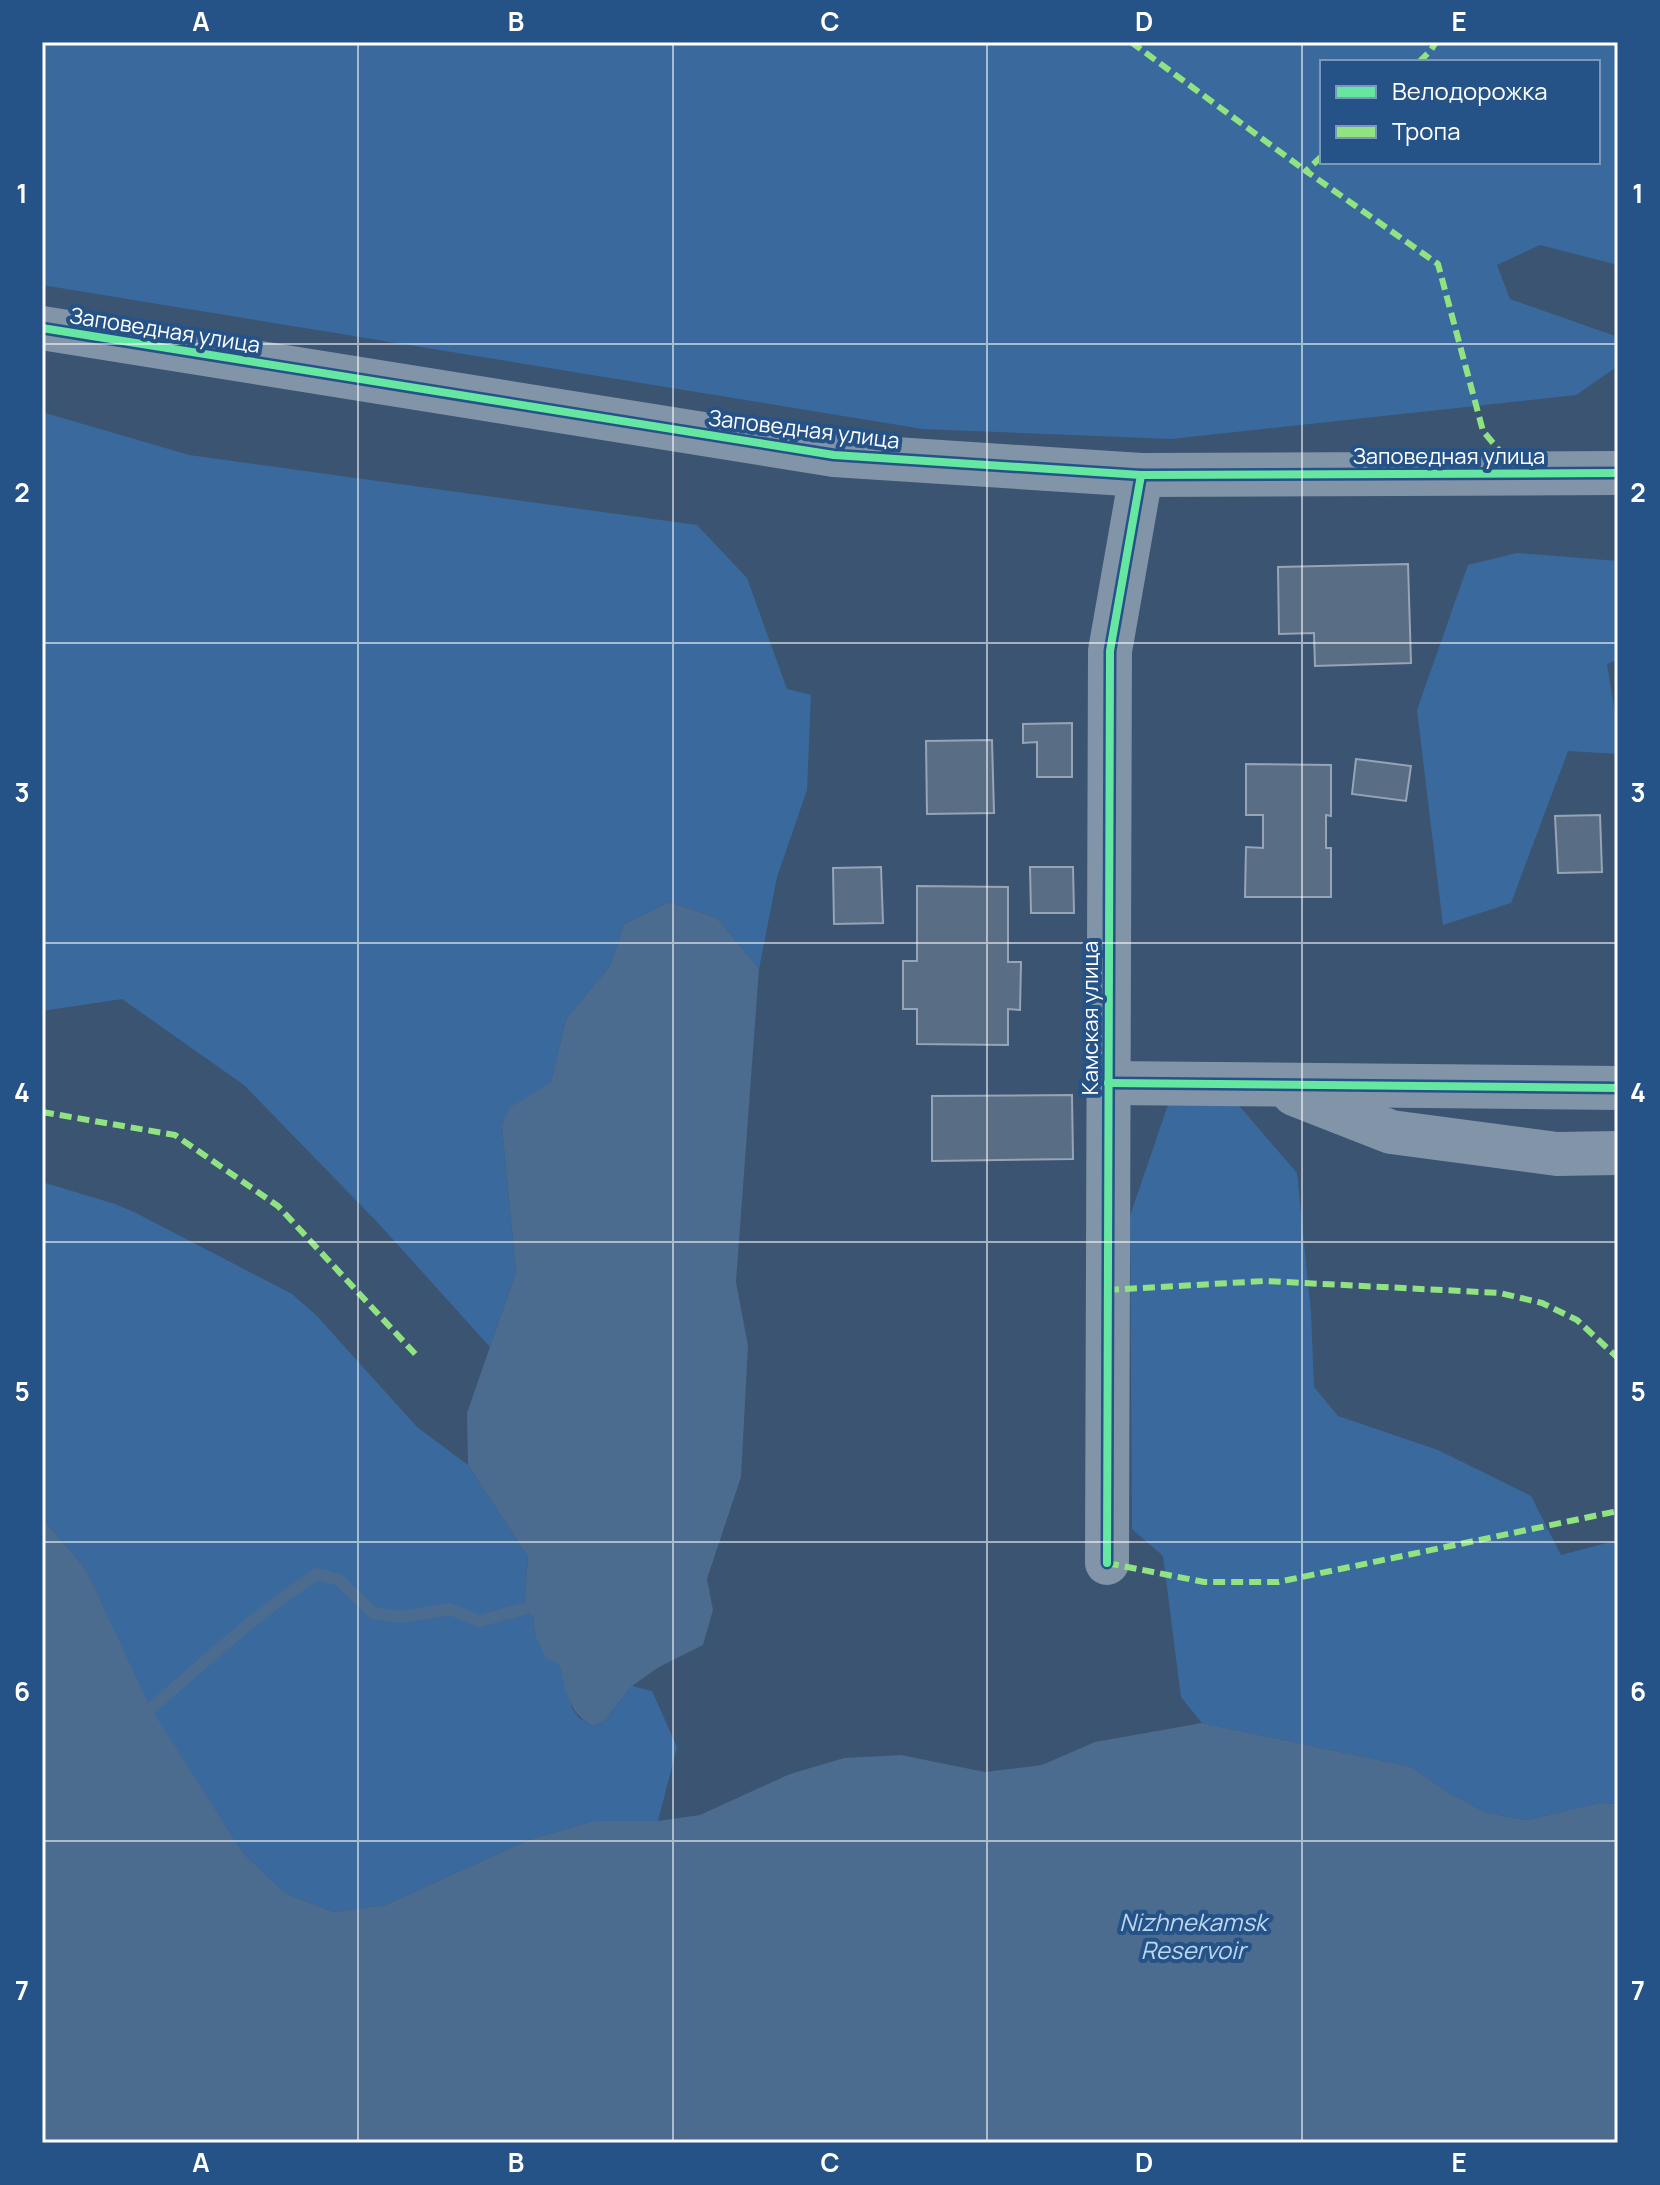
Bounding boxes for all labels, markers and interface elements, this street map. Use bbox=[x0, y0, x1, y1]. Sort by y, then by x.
text: A bbox=[192, 3, 210, 39]
text: B bbox=[508, 3, 524, 39]
text: C bbox=[820, 3, 840, 39]
text: D bbox=[1135, 3, 1153, 39]
text: E bbox=[1451, 3, 1467, 39]
legend bbox=[1320, 60, 1600, 164]
text: Велодорожка bbox=[1392, 74, 1547, 107]
text: Тропа bbox=[1392, 114, 1461, 147]
text: 1 bbox=[16, 175, 28, 211]
text: 1 bbox=[1632, 175, 1644, 211]
street label: Заповедная улица bbox=[68, 300, 262, 360]
street label: Заповедная улица bbox=[707, 402, 901, 456]
street label: Заповедная улица bbox=[1353, 441, 1545, 471]
text: 2 bbox=[14, 474, 30, 510]
text: 2 bbox=[1630, 474, 1646, 510]
text: 3 bbox=[14, 774, 30, 810]
text: 3 bbox=[1630, 774, 1646, 810]
street label: Камская улица bbox=[1075, 941, 1105, 1095]
text: 4 bbox=[14, 1074, 30, 1110]
text: 4 bbox=[1630, 1074, 1646, 1110]
text: 5 bbox=[14, 1373, 30, 1409]
text: 5 bbox=[1630, 1373, 1646, 1409]
text: 6 bbox=[14, 1673, 30, 1709]
text: 6 bbox=[1630, 1673, 1646, 1709]
water label: Nizhnekamsk Reservoir bbox=[1119, 1905, 1270, 1966]
text: 7 bbox=[15, 1972, 29, 2008]
text: 7 bbox=[1631, 1972, 1645, 2008]
text: A bbox=[192, 2144, 210, 2180]
text: B bbox=[508, 2144, 524, 2180]
text: C bbox=[820, 2144, 840, 2180]
text: D bbox=[1135, 2144, 1153, 2180]
text: E bbox=[1451, 2144, 1467, 2180]

